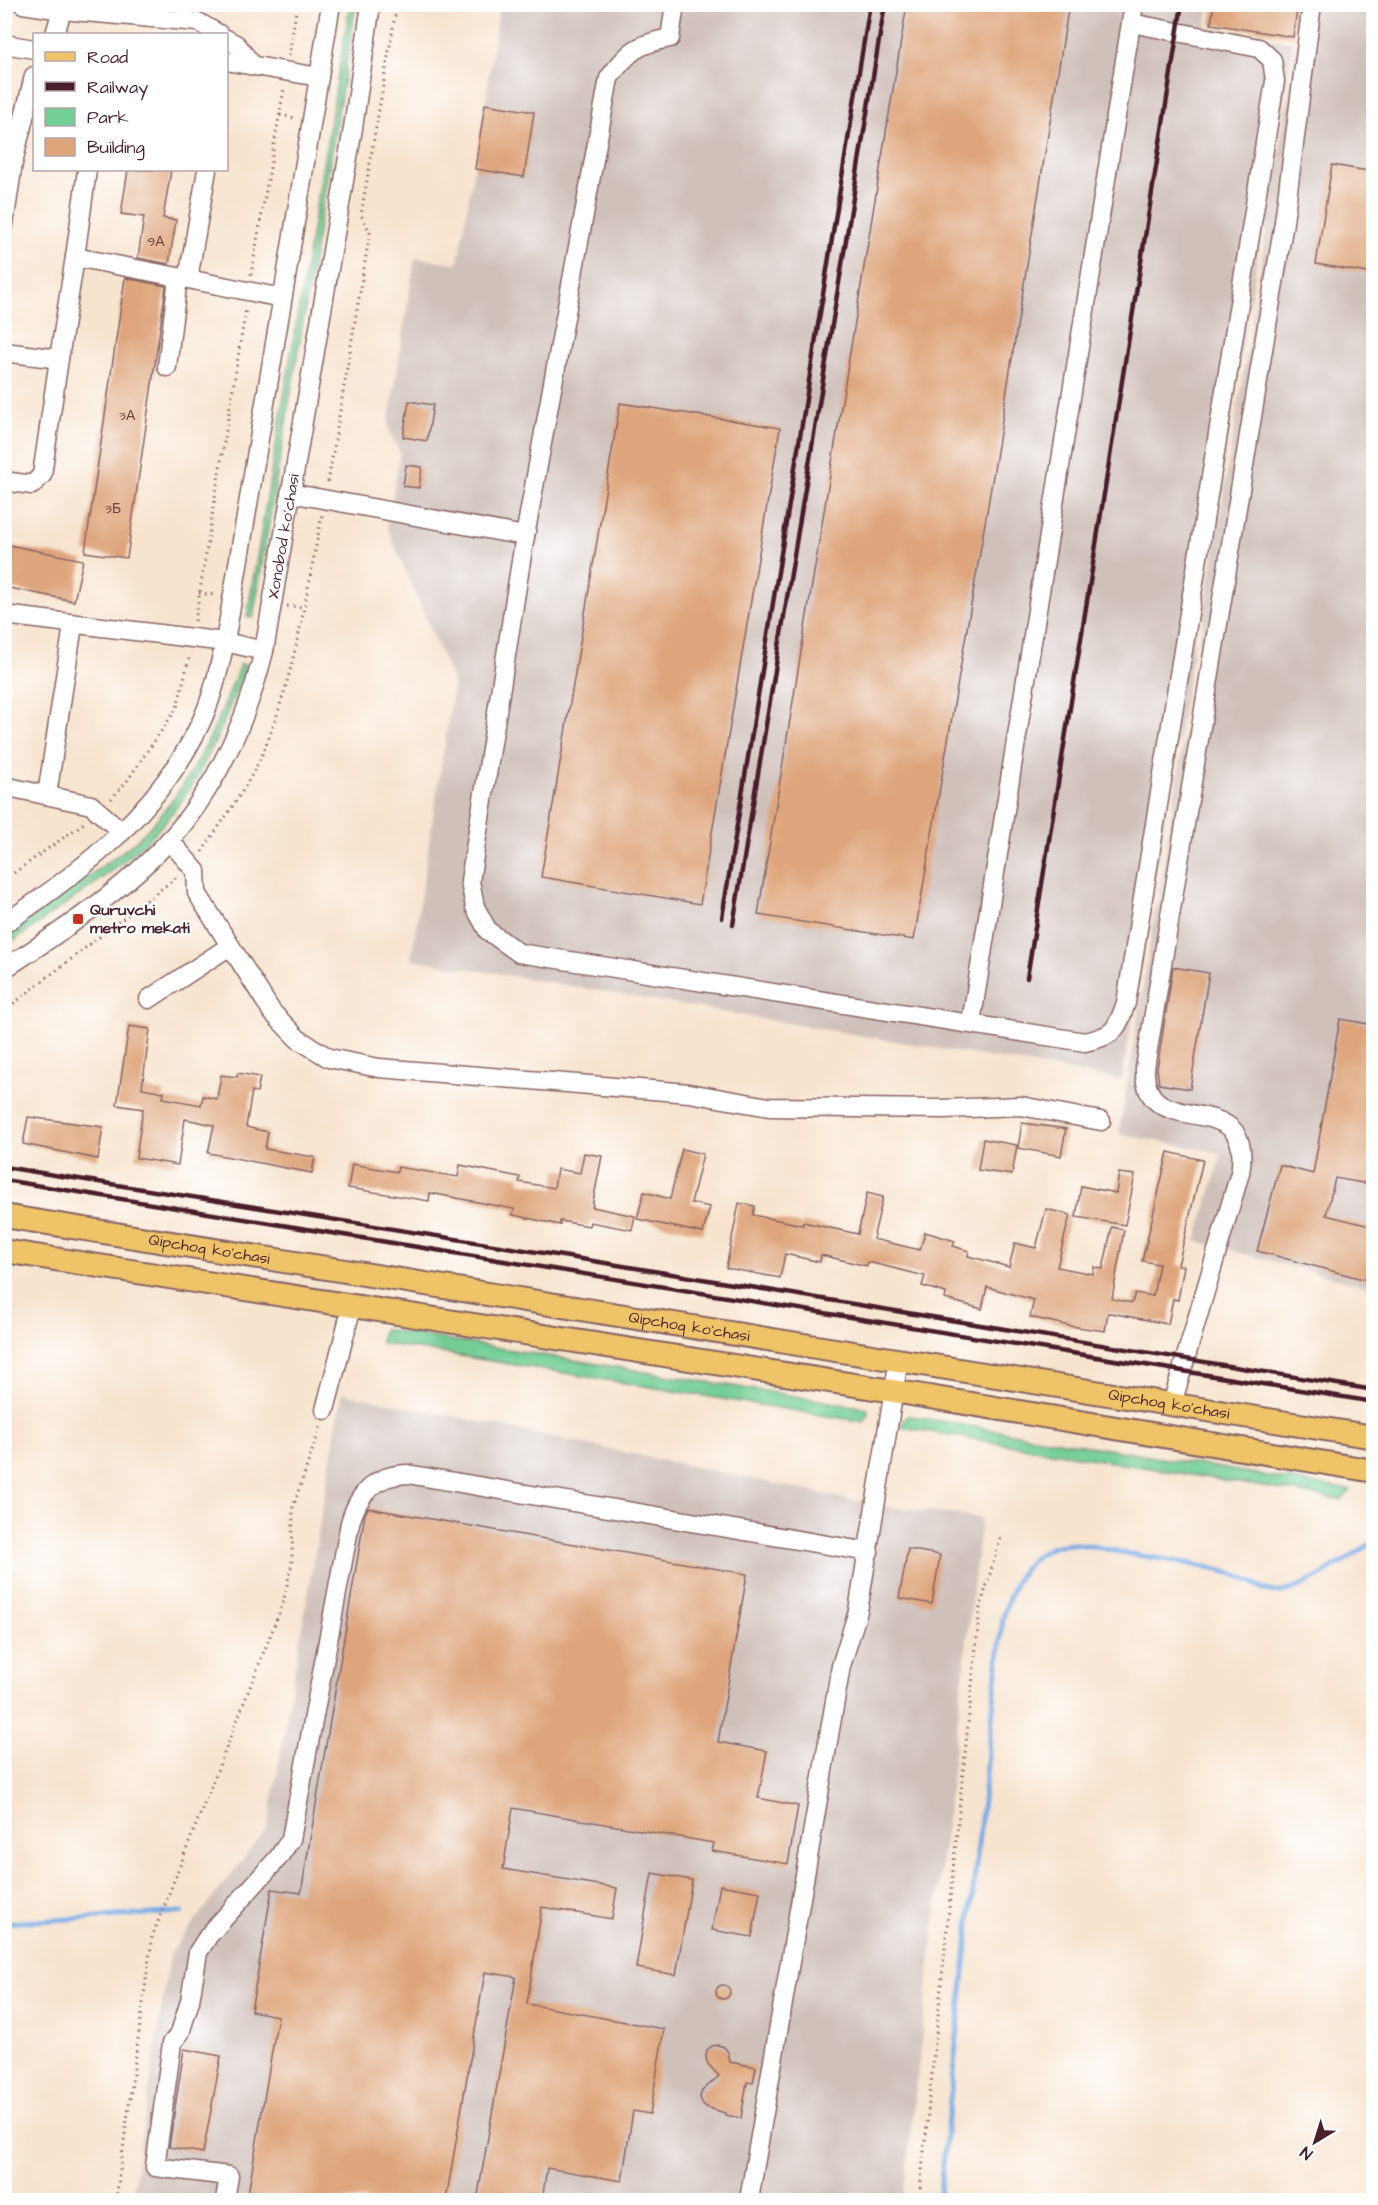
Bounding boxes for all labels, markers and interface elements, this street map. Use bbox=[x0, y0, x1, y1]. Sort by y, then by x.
legend bbox=[33, 33, 228, 171]
text: Road bbox=[87, 45, 128, 70]
text: Railway bbox=[87, 75, 148, 101]
text: Park bbox=[87, 105, 129, 130]
text: Building bbox=[87, 135, 145, 161]
house number: 9А bbox=[147, 232, 165, 252]
house number: 3А bbox=[119, 406, 136, 426]
street label: Xonobod ko'chasi bbox=[262, 472, 305, 600]
house number: 3Б bbox=[105, 499, 121, 519]
place label: Quruvchi metro mekati bbox=[90, 899, 190, 939]
marker: Quruvchi metro mekati bbox=[71, 912, 85, 926]
street label: Qipchoq ko'chasi bbox=[147, 1229, 272, 1270]
street label: Qipchoq ko'chasi bbox=[627, 1306, 752, 1347]
street label: Qipchoq ko'chasi bbox=[1107, 1383, 1232, 1425]
north arrow bbox=[1285, 2112, 1345, 2172]
text: N bbox=[1296, 2141, 1317, 2165]

